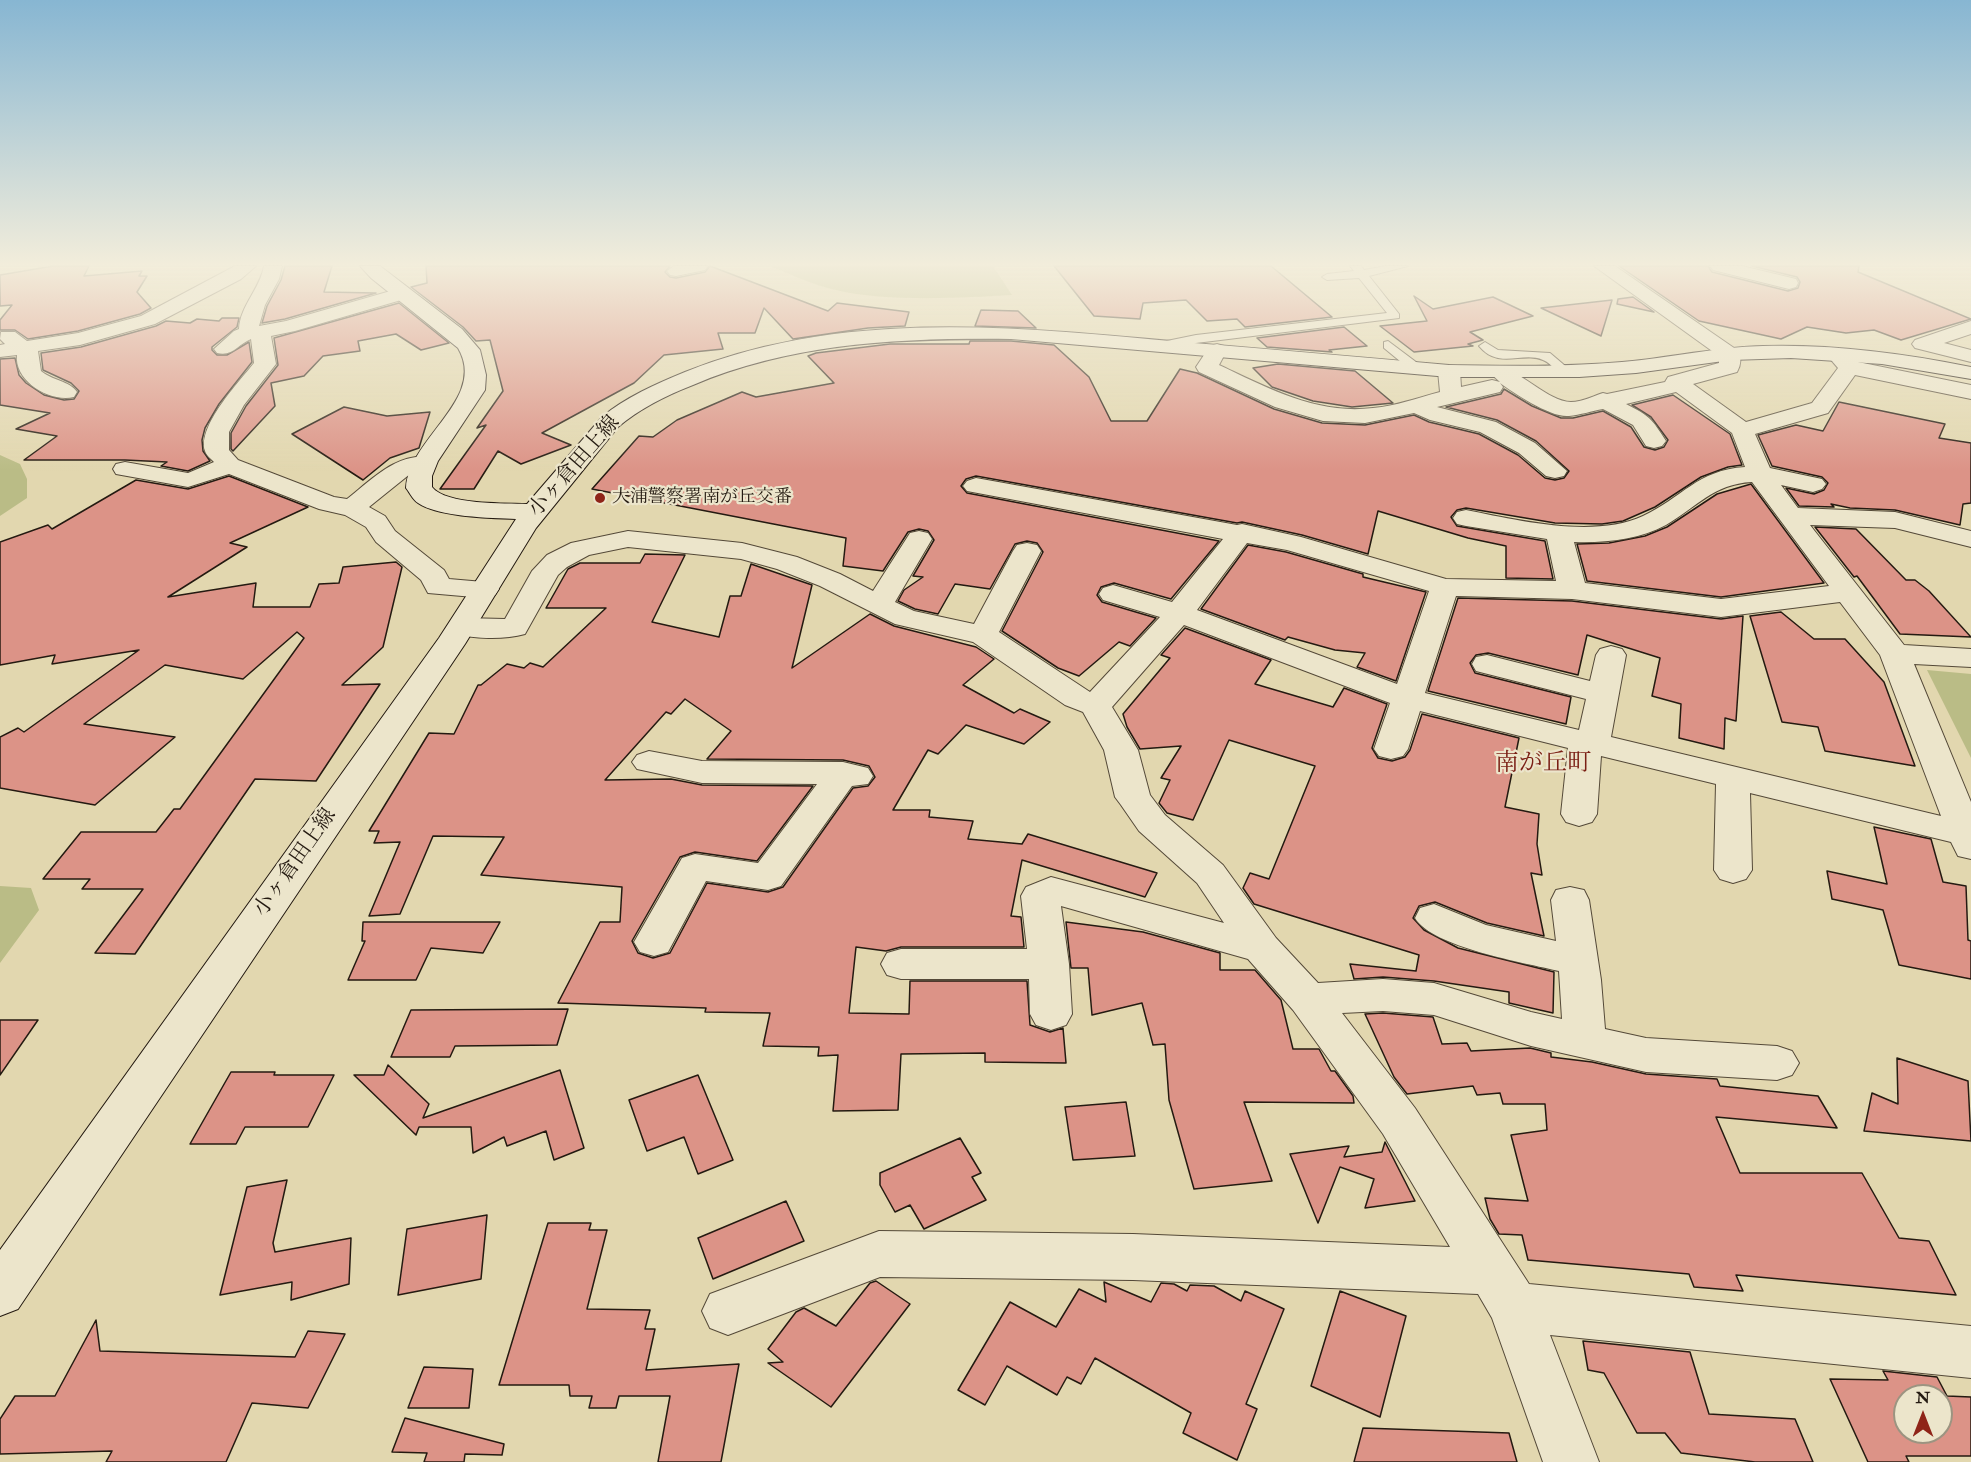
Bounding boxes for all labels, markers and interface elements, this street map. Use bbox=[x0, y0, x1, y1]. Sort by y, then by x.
street label: 小ヶ倉田上線 bbox=[524, 411, 626, 523]
place label: 大浦警察署南が丘交番 bbox=[612, 487, 792, 509]
marker: 大浦警察署南が丘交番 bbox=[593, 491, 607, 505]
district label: 南が丘町 bbox=[1495, 751, 1591, 779]
street label: 小ヶ倉田上線 bbox=[250, 804, 342, 922]
north arrow bbox=[1893, 1384, 1953, 1444]
text: N bbox=[1916, 1388, 1930, 1408]

